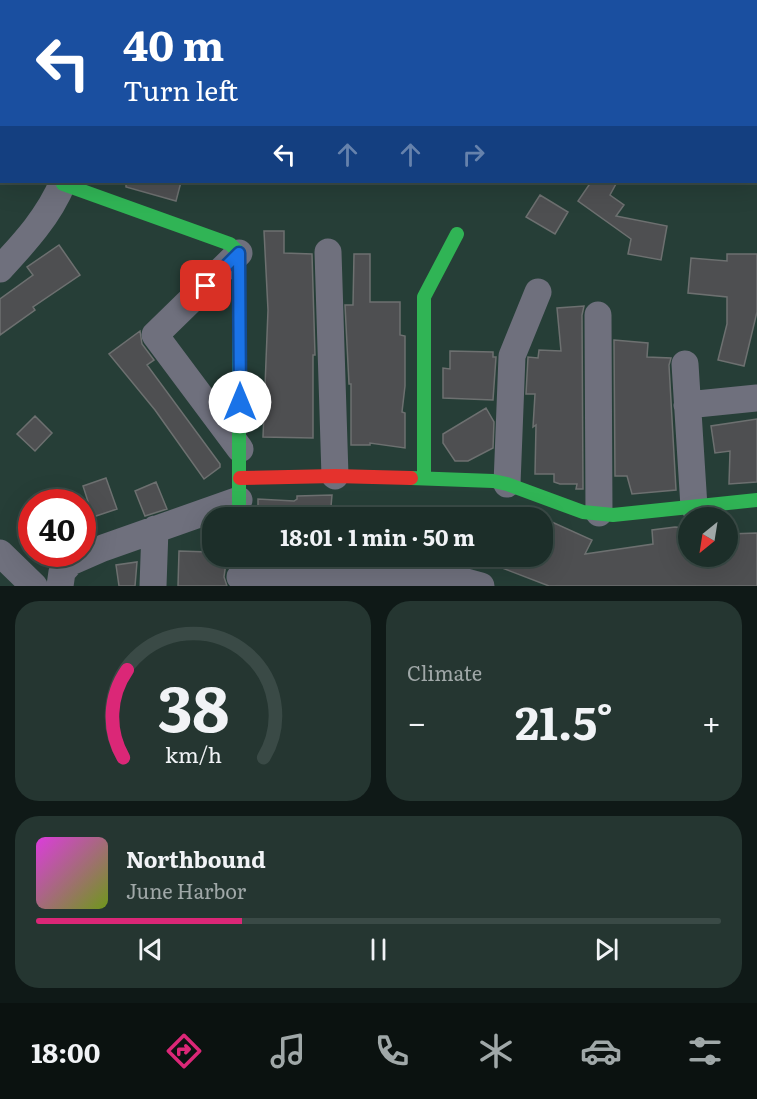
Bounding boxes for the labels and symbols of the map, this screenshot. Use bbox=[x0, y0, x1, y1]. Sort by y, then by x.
pin bbox=[180, 260, 231, 311]
position arrow bbox=[208, 370, 272, 434]
speed limit sign: 40 bbox=[18, 489, 96, 567]
north arrow bbox=[678, 507, 738, 567]

